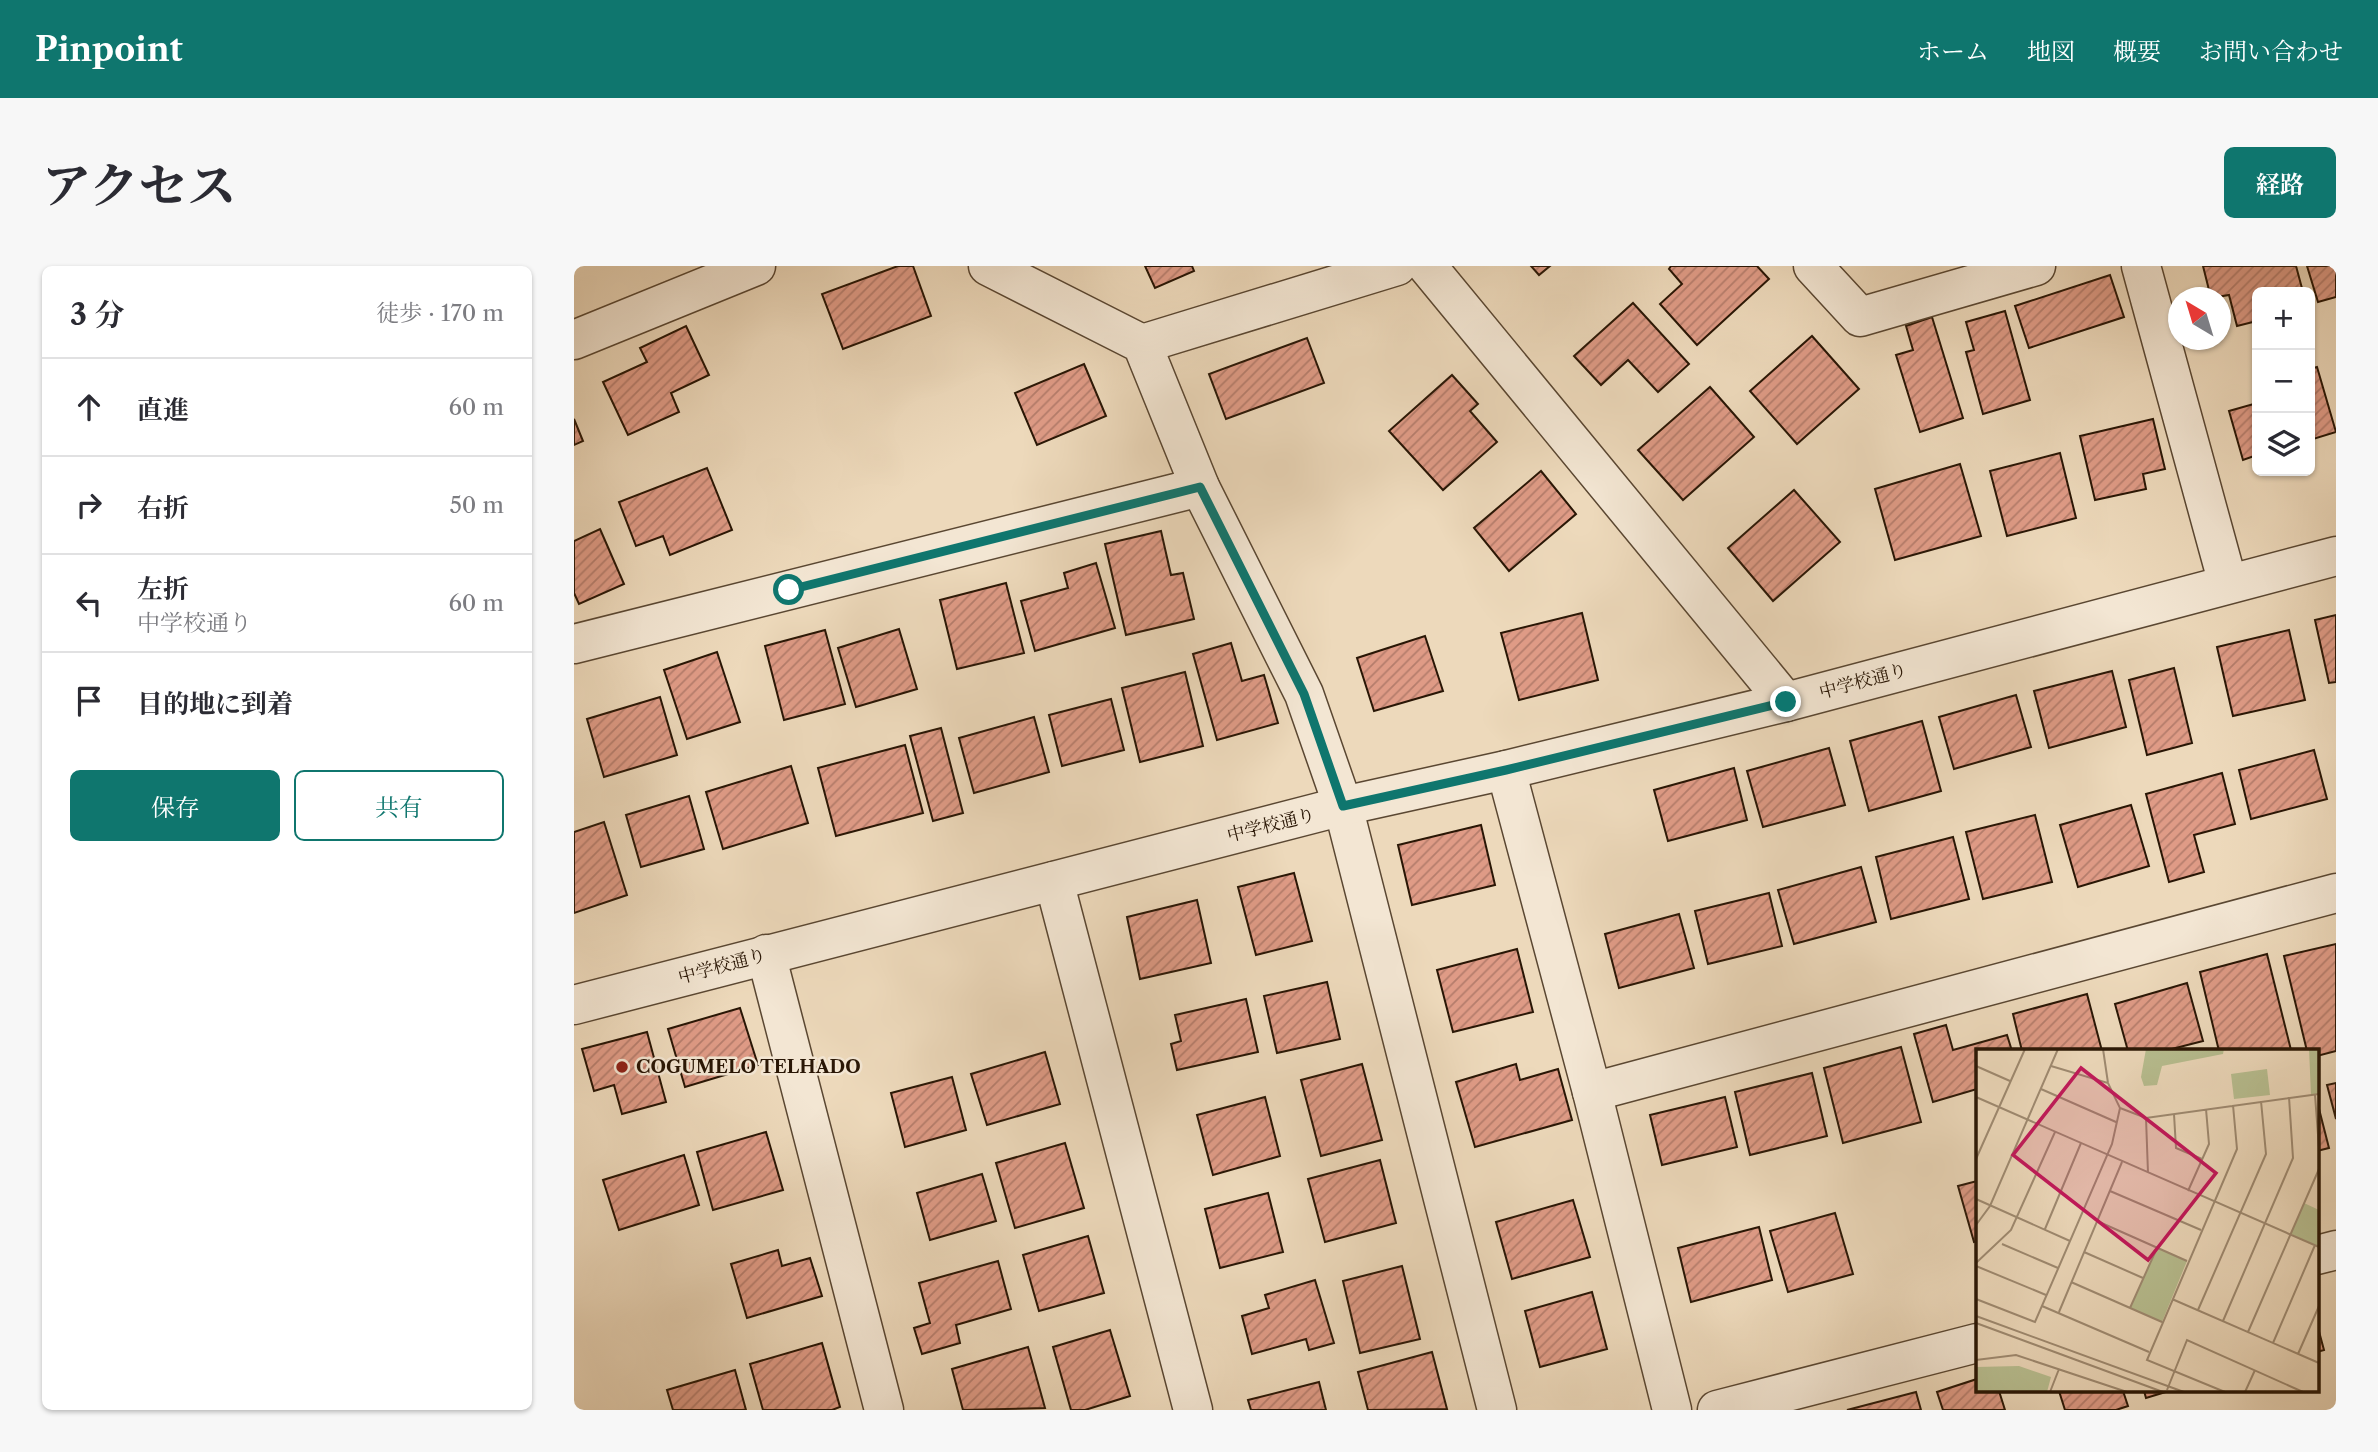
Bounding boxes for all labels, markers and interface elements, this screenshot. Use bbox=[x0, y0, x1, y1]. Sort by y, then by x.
text: Pinpoint bbox=[35, 29, 183, 70]
text: ホーム bbox=[1917, 37, 1989, 66]
text: 地図 bbox=[2027, 37, 2075, 66]
text: 概要 bbox=[2113, 37, 2161, 66]
text: お問い合わせ bbox=[2199, 37, 2343, 66]
button: 経路 bbox=[2224, 147, 2336, 218]
text: アクセス bbox=[42, 155, 237, 216]
north arrow bbox=[2168, 287, 2231, 350]
map controls bbox=[2252, 287, 2315, 476]
button: + bbox=[2252, 287, 2315, 350]
text: 3 分 bbox=[70, 296, 124, 333]
text: 徒歩 · 170 m bbox=[376, 299, 504, 327]
button: − bbox=[2252, 350, 2315, 413]
icon: ahead bbox=[70, 388, 108, 426]
text: 60 m bbox=[448, 393, 504, 421]
text: 直進 bbox=[137, 394, 189, 426]
button: layers bbox=[2252, 413, 2315, 476]
icon: right bbox=[70, 486, 108, 524]
text: 50 m bbox=[449, 491, 504, 519]
text: 右折 bbox=[137, 492, 189, 524]
text: 左折 bbox=[137, 573, 189, 605]
route start bbox=[773, 574, 804, 605]
icon: left bbox=[70, 584, 108, 622]
text: 60 m bbox=[448, 589, 504, 617]
text: 中学校通り bbox=[137, 609, 252, 637]
street label: 中学校通り bbox=[1817, 659, 1909, 703]
icon: arrive bbox=[70, 682, 108, 720]
route end bbox=[1770, 686, 1801, 717]
text: 目的地に到着 bbox=[137, 688, 293, 720]
button: 保存 bbox=[70, 770, 280, 841]
button: 共有 bbox=[294, 770, 504, 841]
street label: 中学校通り bbox=[1225, 803, 1317, 847]
street label: 中学校通り bbox=[676, 944, 768, 988]
inset map bbox=[1976, 1049, 2318, 1392]
place label: COGUMELO TELHADO bbox=[636, 1056, 861, 1078]
marker: COGUMELO TELHADO bbox=[614, 1059, 630, 1075]

